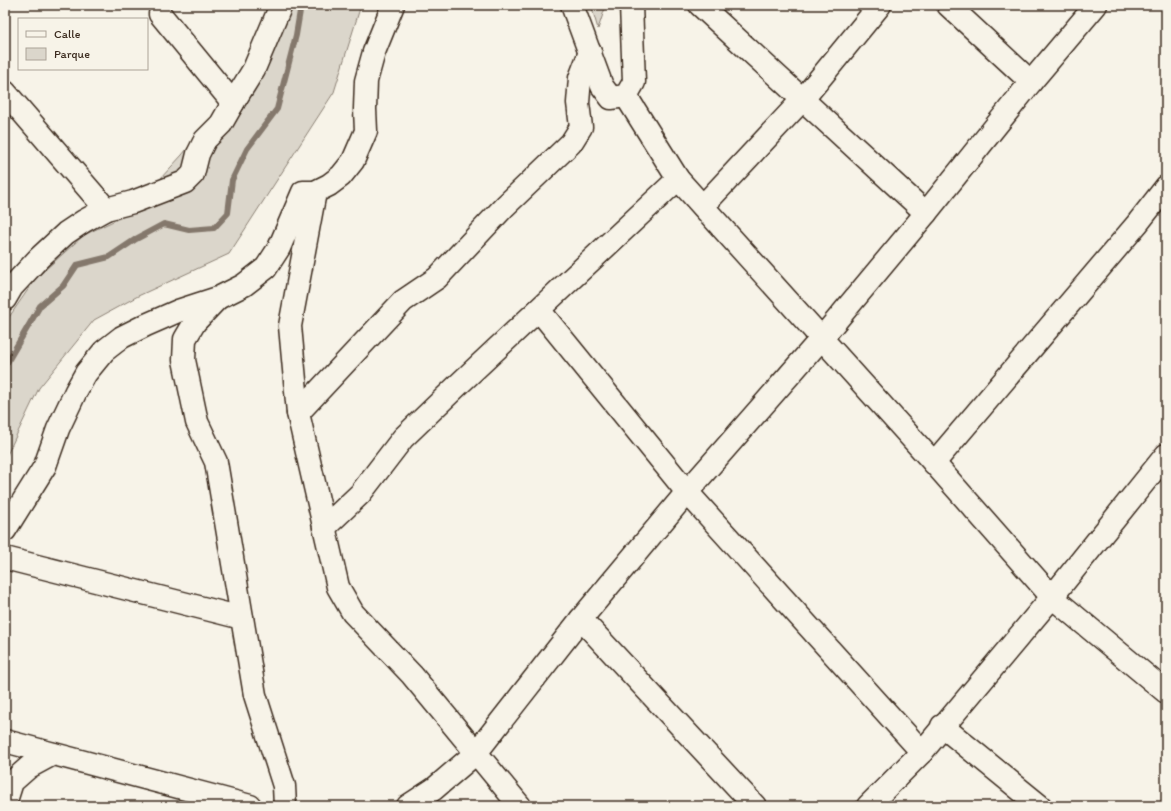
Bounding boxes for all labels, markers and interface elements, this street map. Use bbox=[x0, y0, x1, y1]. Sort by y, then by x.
legend bbox=[18, 18, 148, 70]
text: Calle bbox=[54, 27, 81, 41]
text: Parque bbox=[54, 47, 90, 61]

